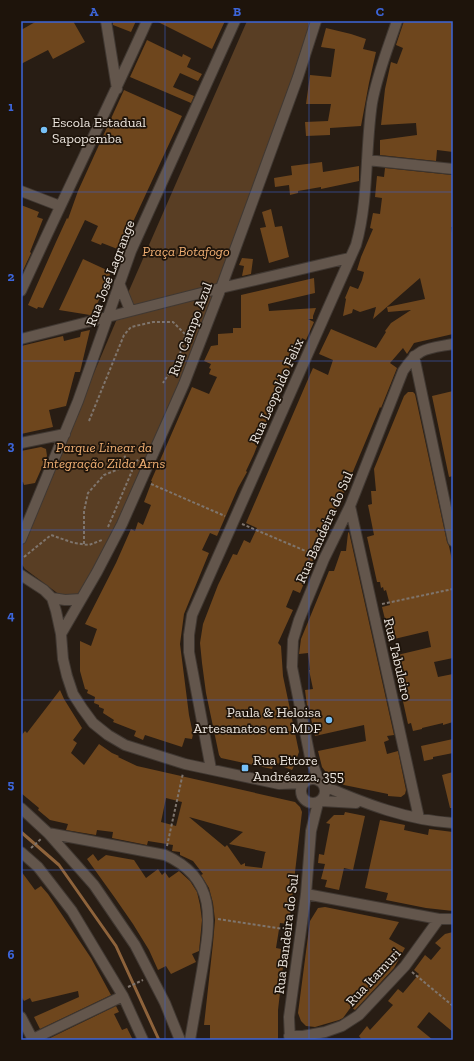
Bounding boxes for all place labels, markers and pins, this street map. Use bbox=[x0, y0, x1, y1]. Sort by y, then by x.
place label: Escola Estadual Sapopemba bbox=[52, 114, 146, 147]
marker: Escola Estadual Sapopemba bbox=[39, 125, 49, 135]
place label: Paula & Heloisa Artesanatos em MDF bbox=[193, 704, 321, 737]
marker: Paula & Heloisa Artesanatos em MDF bbox=[324, 715, 334, 725]
place label: Rua Ettore Andréazza, 355 bbox=[253, 752, 344, 785]
marker: Rua Ettore Andréazza, 355 bbox=[240, 763, 250, 773]

